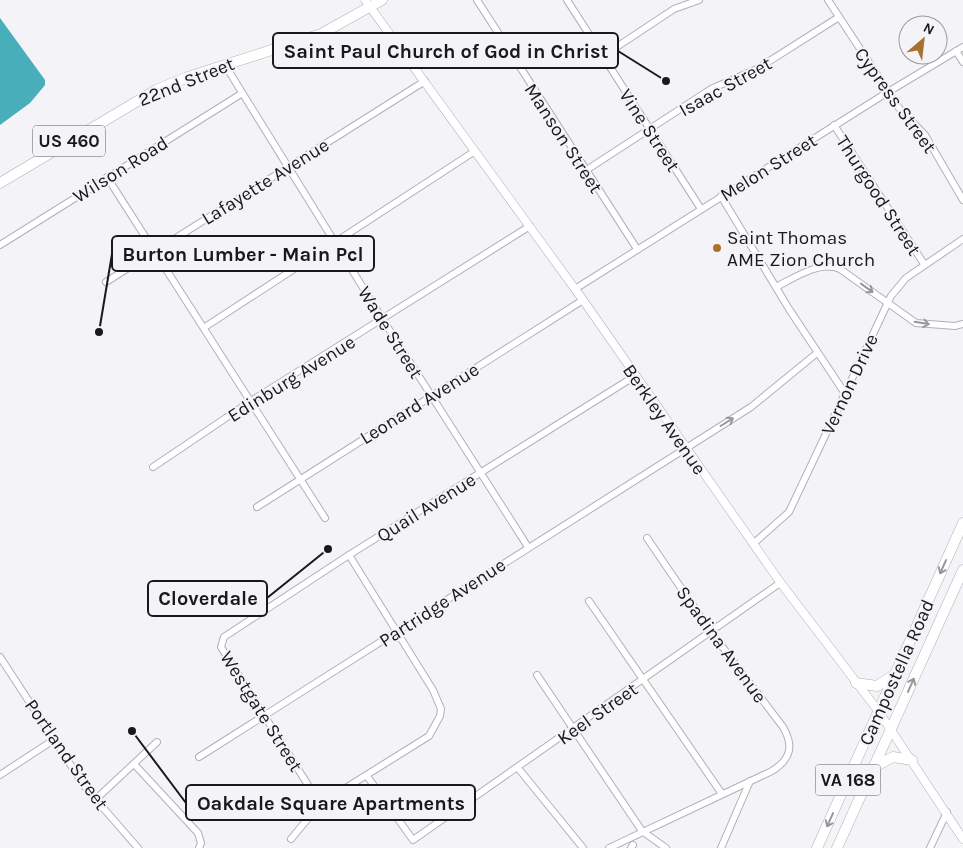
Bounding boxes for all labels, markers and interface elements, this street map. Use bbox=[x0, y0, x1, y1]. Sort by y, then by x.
north arrow bbox=[898, 15, 948, 65]
text: N bbox=[920, 19, 937, 39]
callout: Saint Paul Church of God in Christ bbox=[273, 33, 618, 68]
text: Saint Paul Church of God in Christ bbox=[283, 40, 609, 63]
street label: Cypress Street bbox=[850, 44, 941, 158]
street label: Isaac Street bbox=[675, 52, 776, 121]
street label: 22nd Street bbox=[135, 53, 238, 111]
street label: Manson Street bbox=[519, 79, 607, 198]
street label: Vine Street bbox=[614, 85, 684, 176]
road number: US 460 bbox=[33, 125, 105, 156]
street label: Melon Street bbox=[716, 129, 821, 206]
street label: Thurgood Street bbox=[831, 131, 925, 260]
street label: Wilson Road bbox=[69, 132, 172, 208]
street label: Lafayette Avenue bbox=[198, 134, 333, 230]
place label: Saint Thomas AME Zion Church bbox=[727, 227, 875, 271]
callout: Burton Lumber - Main Pcl bbox=[112, 236, 374, 271]
marker: Saint Thomas AME Zion Church bbox=[711, 242, 723, 254]
text: Burton Lumber - Main Pcl bbox=[122, 243, 364, 266]
street label: Wade Street bbox=[353, 282, 427, 383]
one-way arrow bbox=[860, 283, 874, 293]
one-way arrow bbox=[914, 319, 930, 329]
street label: Vernon Drive bbox=[817, 330, 883, 438]
street label: Edinburg Avenue bbox=[224, 331, 359, 427]
street label: Leonard Avenue bbox=[356, 358, 483, 449]
street label: Berkley Avenue bbox=[618, 360, 711, 479]
one-way arrow bbox=[720, 417, 734, 427]
street label: Quail Avenue bbox=[373, 469, 480, 547]
street label: Partridge Avenue bbox=[375, 554, 510, 652]
one-way arrow bbox=[938, 559, 948, 574]
callout: Cloverdale bbox=[148, 581, 267, 616]
street label: Spadina Avenue bbox=[671, 582, 771, 707]
text: Cloverdale bbox=[158, 587, 258, 610]
street label: Campostella Road bbox=[855, 596, 939, 749]
street label: Westgate Street bbox=[215, 647, 307, 776]
street label: Keel Street bbox=[553, 678, 642, 750]
one-way arrow bbox=[906, 678, 916, 693]
street label: Portland Street bbox=[20, 695, 113, 814]
road number: VA 168 bbox=[816, 764, 880, 796]
callout: Oakdale Square Apartments bbox=[186, 785, 475, 820]
text: Oakdale Square Apartments bbox=[197, 792, 465, 815]
one-way arrow bbox=[824, 812, 834, 827]

